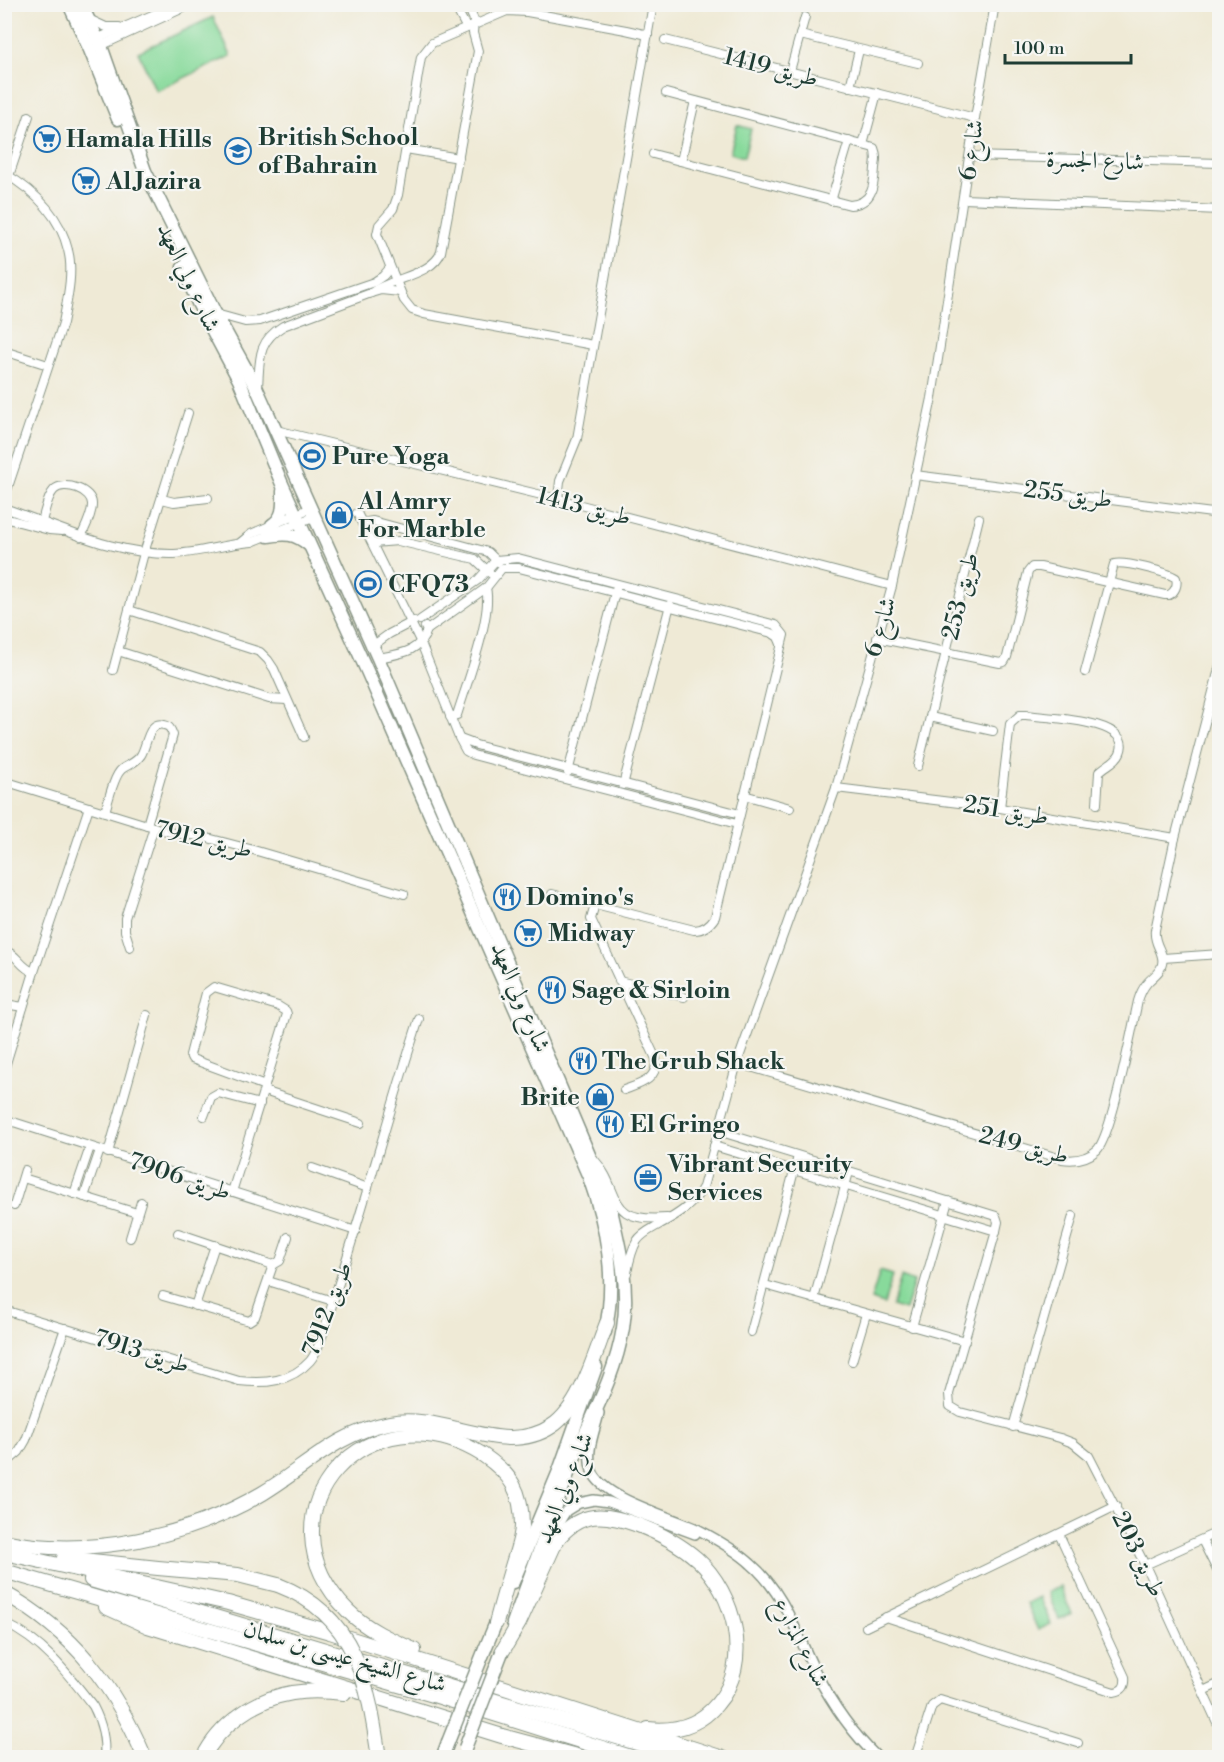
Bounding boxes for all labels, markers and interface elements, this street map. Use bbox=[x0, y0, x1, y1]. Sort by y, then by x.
scale bar bbox=[1005, 27, 1131, 65]
text: 100 m bbox=[1014, 37, 1065, 60]
street label: طريق 1419 bbox=[720, 42, 821, 94]
street label: شارع 6 bbox=[953, 118, 995, 183]
place label: British School of Bahrain bbox=[258, 123, 418, 181]
supermarket icon: Hamala Hills bbox=[32, 124, 62, 154]
place label: Hamala Hills bbox=[66, 125, 212, 155]
school or university icon: British School of Bahrain bbox=[223, 136, 253, 166]
street label: شارع الجسرة bbox=[1045, 144, 1145, 182]
supermarket icon: Al Jazira bbox=[71, 166, 101, 196]
place label: Al Jazira bbox=[105, 167, 202, 197]
street label: شارع ولي العهد bbox=[146, 218, 226, 339]
sports icon: Pure Yoga bbox=[297, 441, 327, 471]
place label: Pure Yoga bbox=[332, 442, 450, 472]
street label: طريق 255 bbox=[1022, 475, 1114, 515]
street label: طريق 1413 bbox=[534, 481, 634, 533]
place label: Al Amry For Marble bbox=[357, 487, 486, 545]
shop icon: Al Amry For Marble bbox=[324, 500, 354, 530]
street label: طريق 253 bbox=[936, 549, 986, 643]
sports icon: CFQ73 bbox=[353, 569, 383, 599]
place label: CFQ73 bbox=[388, 570, 469, 600]
street label: شارع 6 bbox=[858, 594, 908, 662]
street label: طريق 251 bbox=[961, 789, 1051, 833]
street label: طريق 7912 bbox=[152, 814, 255, 866]
restaurant icon: Domino's bbox=[492, 882, 522, 912]
place label: Domino's bbox=[526, 883, 634, 913]
supermarket icon: Midway bbox=[513, 918, 543, 948]
place label: Midway bbox=[548, 919, 636, 949]
street label: شارع ولي العهد bbox=[480, 938, 557, 1059]
restaurant icon: Sage & Sirloin bbox=[537, 975, 567, 1005]
place label: Sage & Sirloin bbox=[572, 976, 730, 1006]
restaurant icon: The Grub Shack bbox=[568, 1046, 598, 1076]
place label: The Grub Shack bbox=[602, 1047, 786, 1077]
shop icon: Brite bbox=[585, 1082, 615, 1112]
place label: Brite bbox=[520, 1083, 580, 1113]
restaurant icon: El Gringo bbox=[595, 1109, 625, 1139]
place label: El Gringo bbox=[630, 1110, 740, 1140]
street label: طريق 249 bbox=[976, 1120, 1072, 1172]
street label: طريق 7906 bbox=[125, 1146, 235, 1208]
place label: Vibrant Security Services bbox=[667, 1150, 853, 1208]
office icon: Vibrant Security Services bbox=[633, 1163, 663, 1193]
street label: طريق 7912 bbox=[296, 1258, 360, 1361]
street label: طريق 7913 bbox=[90, 1323, 193, 1381]
street label: شارع ولي العهد bbox=[529, 1428, 605, 1550]
street label: طريق 203 bbox=[1105, 1507, 1172, 1602]
street label: شارع المزارع bbox=[761, 1593, 835, 1694]
street label: شارع الشيخ عيسى بن سلمان bbox=[238, 1614, 450, 1705]

